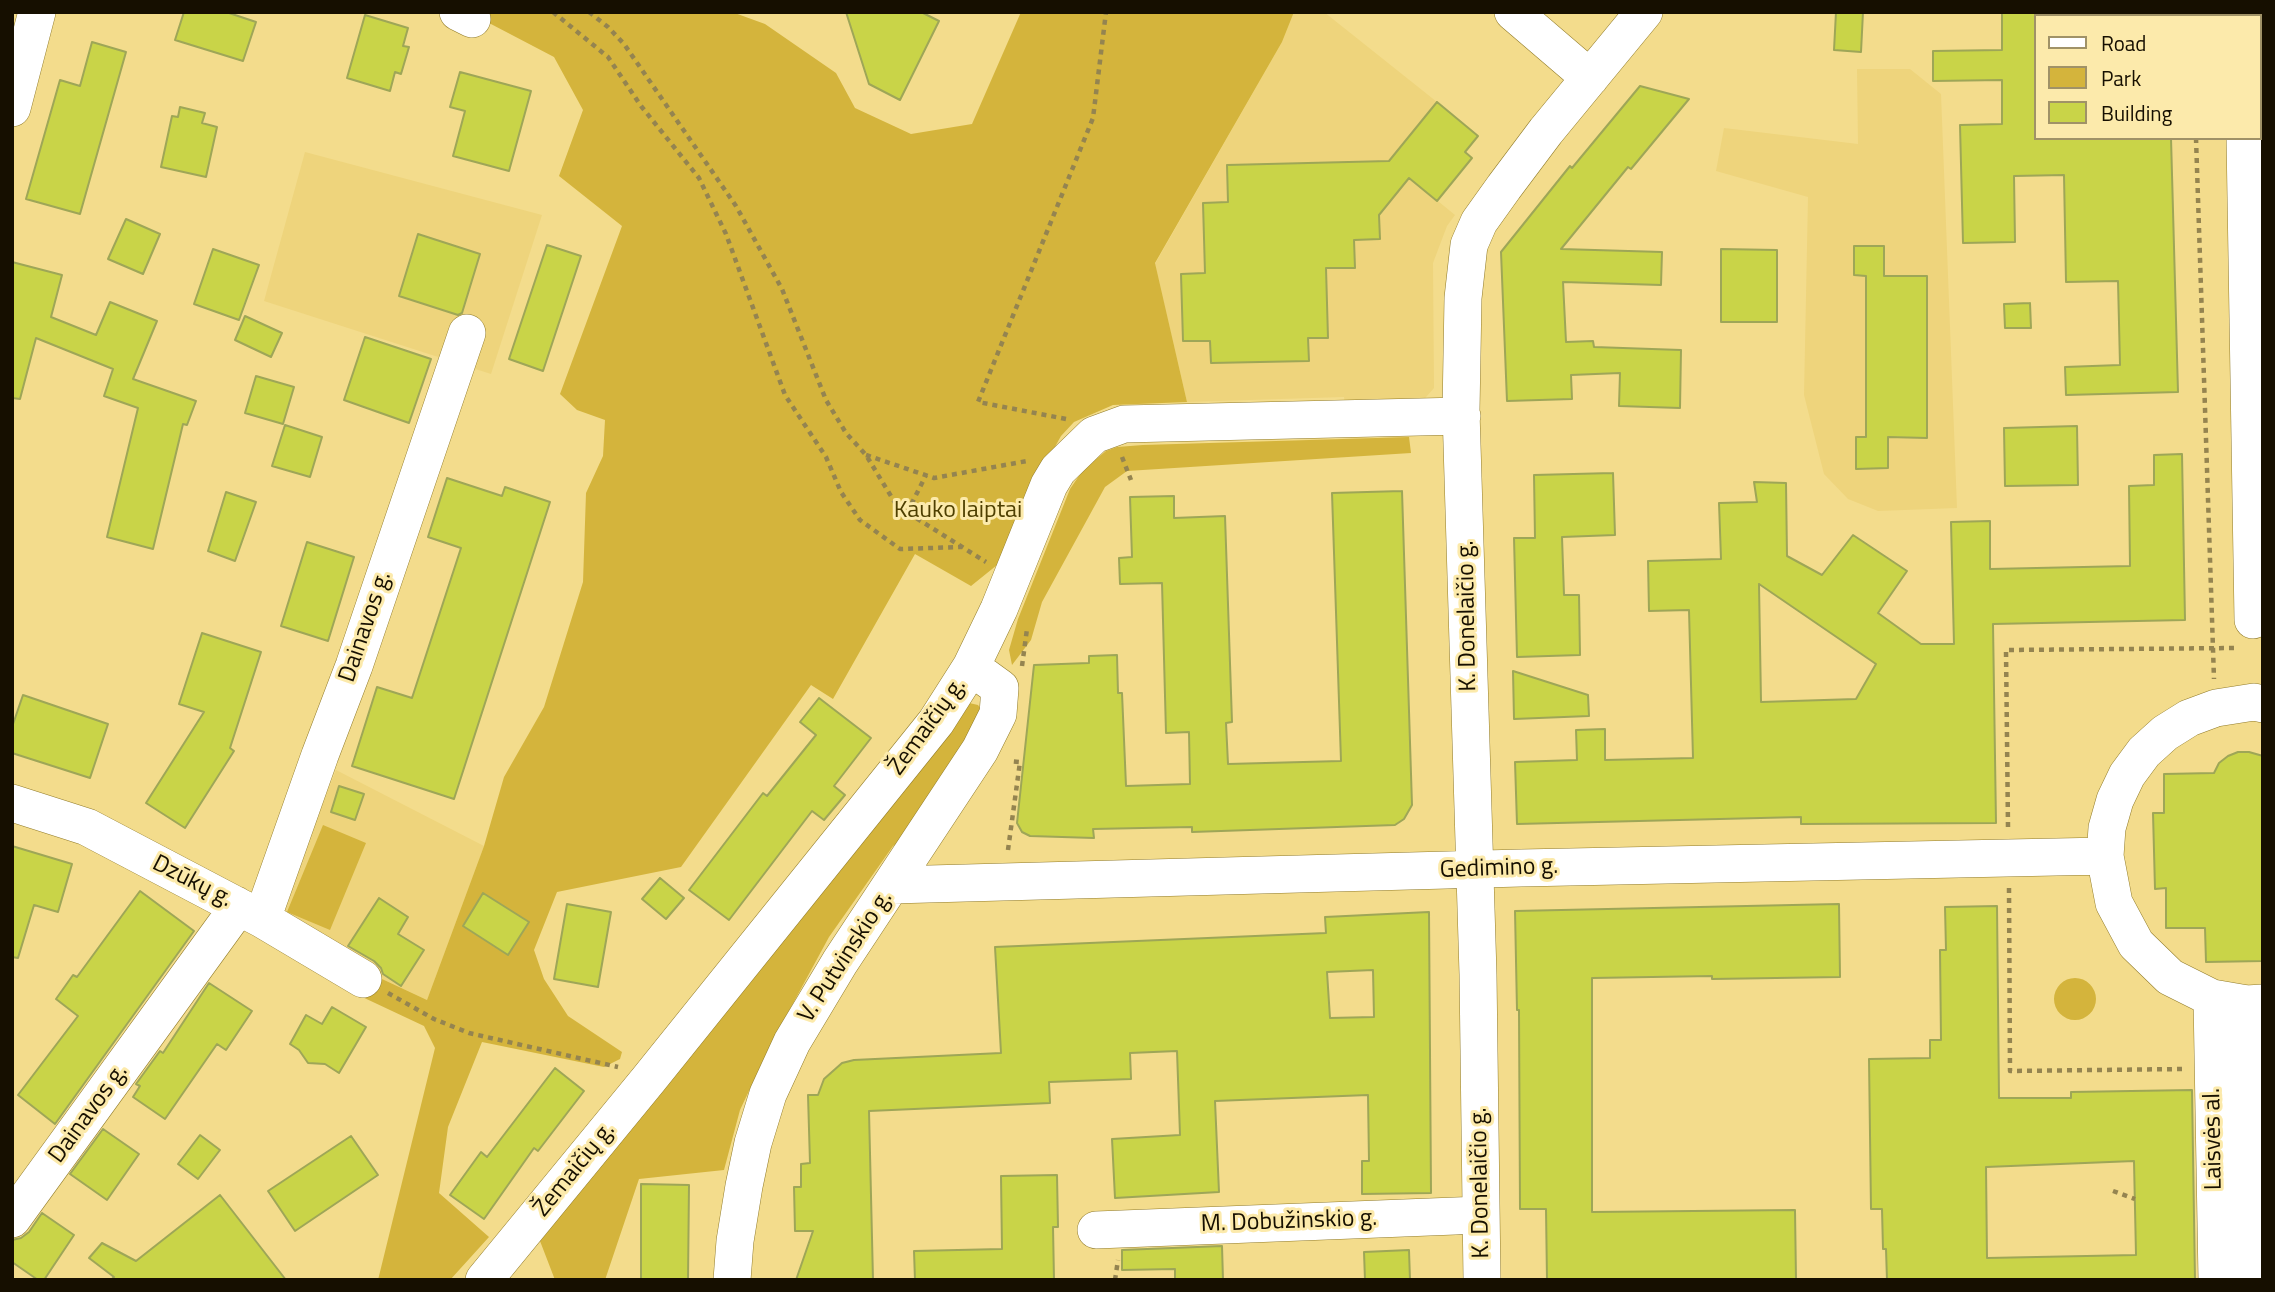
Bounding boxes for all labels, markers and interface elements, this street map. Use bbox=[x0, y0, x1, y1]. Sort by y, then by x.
legend bbox=[2034, 14, 2261, 140]
text: Road bbox=[2101, 27, 2146, 59]
text: Park bbox=[2101, 62, 2141, 94]
text: Building bbox=[2101, 97, 2172, 129]
park label: Kauko laiptai bbox=[894, 497, 1022, 525]
street label: K. Donelaičio g. bbox=[1452, 540, 1484, 692]
street label: Dainavos g. bbox=[334, 568, 398, 686]
street label: Žemaičių g. bbox=[883, 673, 973, 781]
street label: Dzūkų g. bbox=[147, 850, 237, 914]
street label: Gedimino g. bbox=[1439, 853, 1559, 885]
street label: V. Putvinskio g. bbox=[793, 886, 899, 1028]
street label: Dainavos g. bbox=[43, 1059, 135, 1169]
street label: Laisvės al. bbox=[2199, 1088, 2229, 1190]
street label: K. Donelaičio g. bbox=[1465, 1107, 1497, 1259]
street label: Žemaičių g. bbox=[528, 1117, 622, 1223]
street label: M. Dobužinskio g. bbox=[1200, 1205, 1378, 1239]

